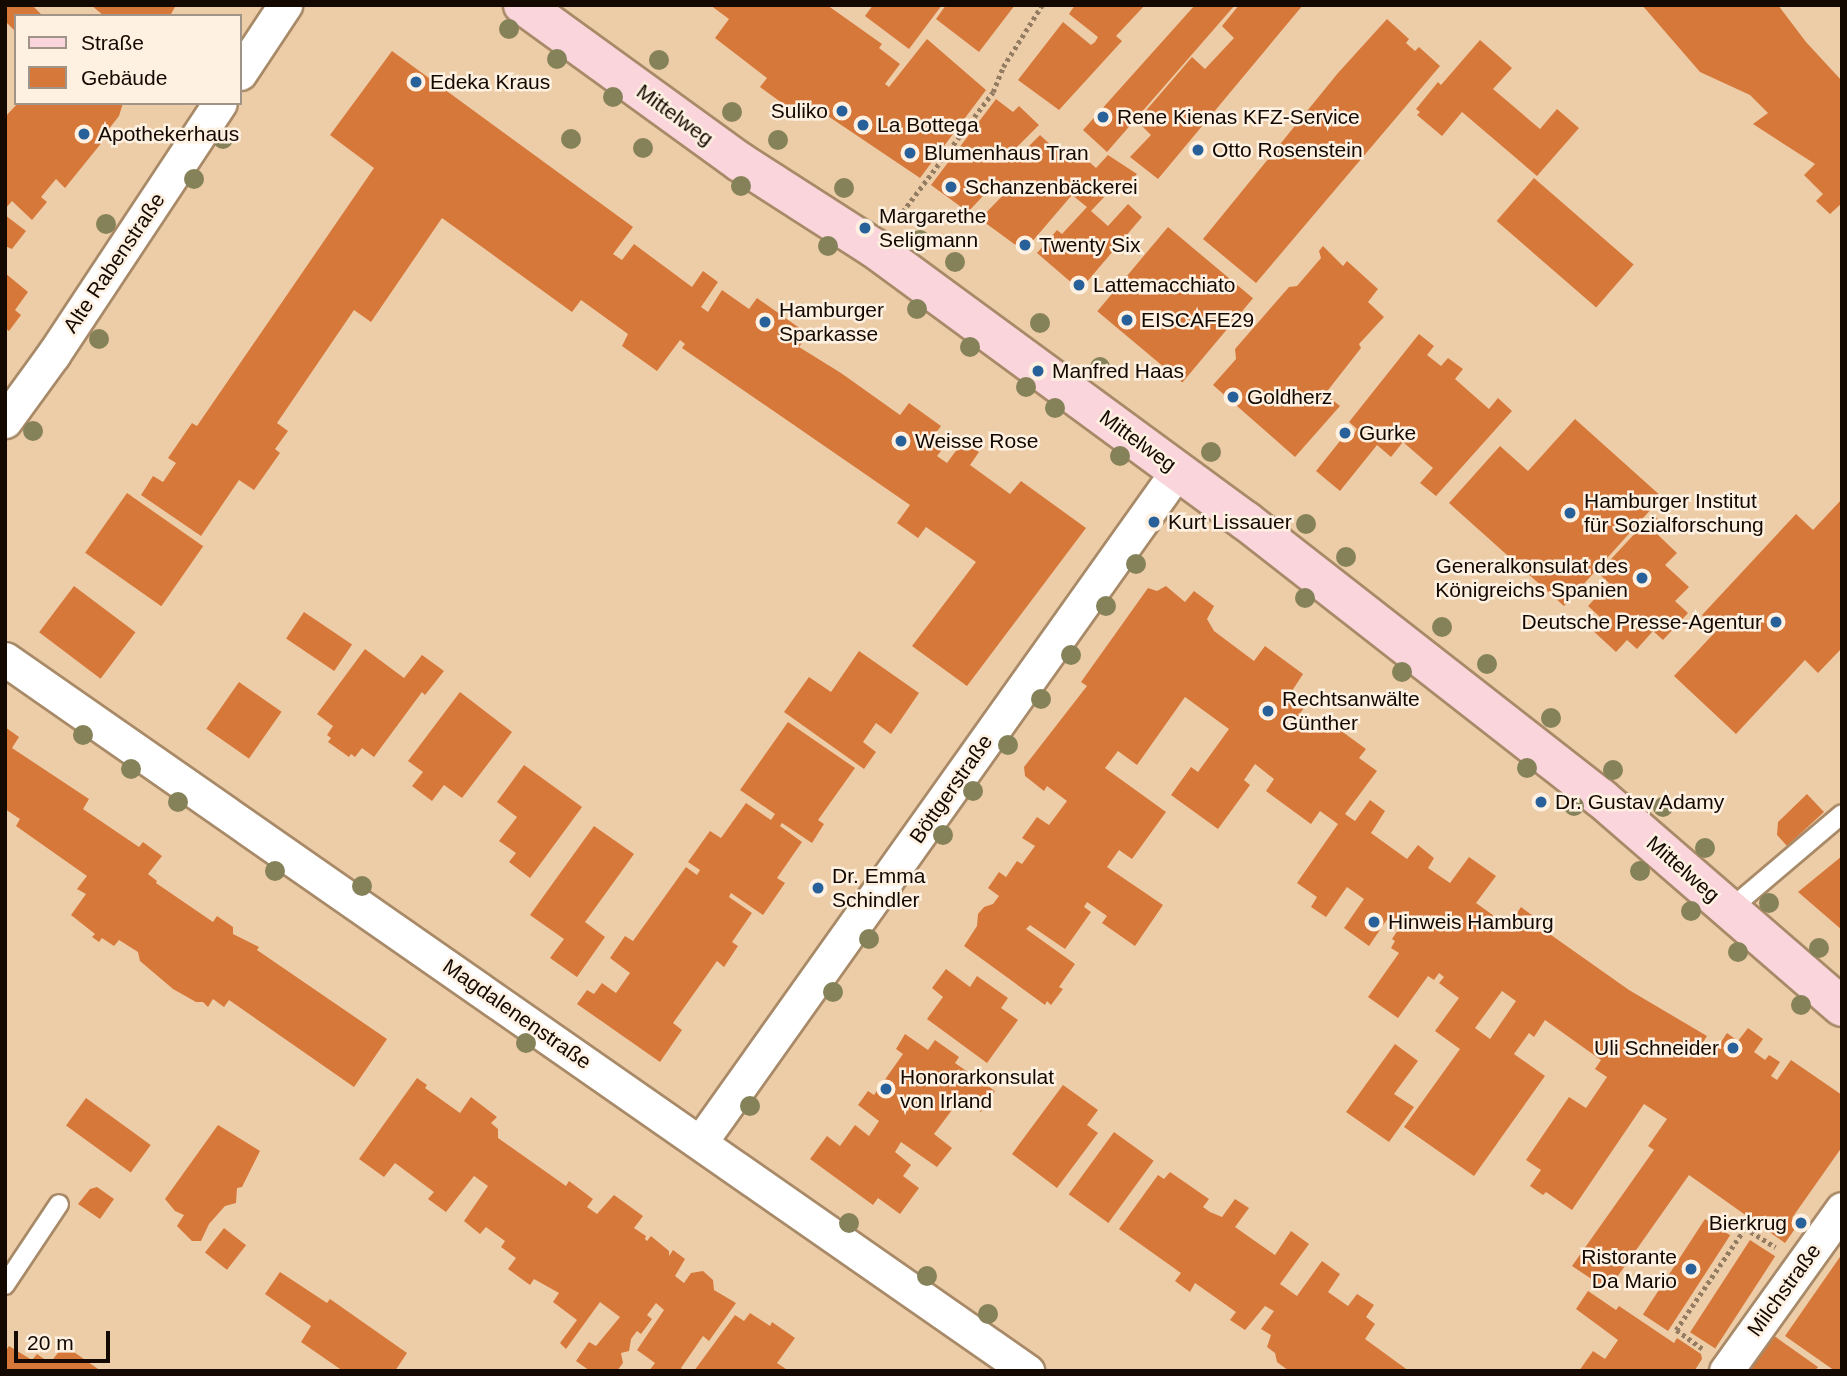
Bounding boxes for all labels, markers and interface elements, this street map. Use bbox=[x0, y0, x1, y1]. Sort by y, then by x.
legend bbox=[14, 14, 242, 105]
text: Straße bbox=[81, 31, 144, 54]
text: Gebäude bbox=[81, 66, 167, 89]
place label: Edeka Kraus bbox=[430, 69, 550, 95]
marker: Edeka Kraus bbox=[408, 74, 424, 90]
street label: Mittelweg bbox=[632, 79, 718, 151]
place label: Suliko bbox=[771, 98, 828, 124]
marker: Suliko bbox=[834, 103, 850, 119]
place label: Rene Kienas KFZ-Service bbox=[1117, 104, 1360, 130]
marker: Rene Kienas KFZ-Service bbox=[1095, 109, 1111, 125]
place label: La Bottega bbox=[877, 112, 979, 138]
marker: La Bottega bbox=[855, 117, 871, 133]
place label: Apothekerhaus bbox=[98, 121, 239, 147]
marker: Apothekerhaus bbox=[76, 126, 92, 142]
place label: Otto Rosenstein bbox=[1212, 137, 1363, 163]
place label: Blumenhaus Tran bbox=[924, 140, 1089, 166]
marker: Otto Rosenstein bbox=[1190, 142, 1206, 158]
marker: Blumenhaus Tran bbox=[902, 145, 918, 161]
place label: Schanzenbäckerei bbox=[965, 174, 1138, 200]
marker: Schanzenbäckerei bbox=[943, 179, 959, 195]
street label: Alte Rabenstraße bbox=[58, 188, 170, 338]
place label: Margarethe Seligmann bbox=[879, 203, 986, 253]
marker: Margarethe Seligmann bbox=[857, 220, 873, 236]
place label: Twenty Six bbox=[1039, 232, 1141, 258]
marker: Twenty Six bbox=[1017, 237, 1033, 253]
place label: Lattemacchiato bbox=[1093, 272, 1235, 298]
marker: Lattemacchiato bbox=[1071, 277, 1087, 293]
place label: Hamburger Sparkasse bbox=[779, 297, 884, 347]
place label: EISCAFE29 bbox=[1141, 307, 1254, 333]
marker: EISCAFE29 bbox=[1119, 312, 1135, 328]
marker: Hamburger Sparkasse bbox=[757, 314, 773, 330]
place label: Manfred Haas bbox=[1052, 358, 1184, 384]
marker: Manfred Haas bbox=[1030, 363, 1046, 379]
place label: Goldherz bbox=[1247, 384, 1332, 410]
marker: Goldherz bbox=[1225, 389, 1241, 405]
street label: Mittelweg bbox=[1095, 405, 1181, 477]
place label: Gurke bbox=[1359, 420, 1416, 446]
marker: Gurke bbox=[1337, 425, 1353, 441]
place label: Weisse Rose bbox=[915, 428, 1038, 454]
marker: Weisse Rose bbox=[893, 433, 909, 449]
place label: Hamburger Institut für Sozialforschung bbox=[1584, 488, 1764, 538]
marker: Hamburger Institut für Sozialforschung bbox=[1562, 505, 1578, 521]
place label: Kurt Lissauer bbox=[1168, 509, 1292, 535]
marker: Kurt Lissauer bbox=[1146, 514, 1162, 530]
place label: Generalkonsulat des Königreichs Spanien bbox=[1435, 553, 1628, 603]
marker: Generalkonsulat des Königreichs Spanien bbox=[1634, 570, 1650, 586]
place label: Deutsche Presse-Agentur bbox=[1522, 609, 1762, 635]
marker: Deutsche Presse-Agentur bbox=[1768, 614, 1784, 630]
place label: Rechtsanwälte Günther bbox=[1282, 686, 1420, 736]
marker: Rechtsanwälte Günther bbox=[1260, 703, 1276, 719]
street label: Böttgerstraße bbox=[904, 730, 998, 848]
place label: Dr. Gustav Adamy bbox=[1555, 789, 1725, 815]
marker: Dr. Gustav Adamy bbox=[1533, 794, 1549, 810]
street label: Mittelweg bbox=[1641, 830, 1725, 908]
place label: Dr. Emma Schindler bbox=[832, 863, 925, 913]
marker: Dr. Emma Schindler bbox=[810, 880, 826, 896]
place label: Hinweis Hamburg bbox=[1388, 909, 1554, 935]
marker: Hinweis Hamburg bbox=[1366, 914, 1382, 930]
street label: Magdalenenstraße bbox=[438, 953, 596, 1075]
place label: Uli Schneider bbox=[1594, 1035, 1719, 1061]
marker: Uli Schneider bbox=[1725, 1040, 1741, 1056]
place label: Honorarkonsulat von Irland bbox=[900, 1064, 1054, 1114]
marker: Honorarkonsulat von Irland bbox=[878, 1081, 894, 1097]
place label: Bierkrug bbox=[1709, 1210, 1787, 1236]
marker: Bierkrug bbox=[1793, 1215, 1809, 1231]
street label: Milchstraße bbox=[1742, 1239, 1826, 1341]
place label: Ristorante Da Mario bbox=[1581, 1244, 1677, 1294]
marker: Ristorante Da Mario bbox=[1683, 1261, 1699, 1277]
scale bar bbox=[18, 1316, 114, 1360]
text: 20 m bbox=[27, 1331, 74, 1354]

